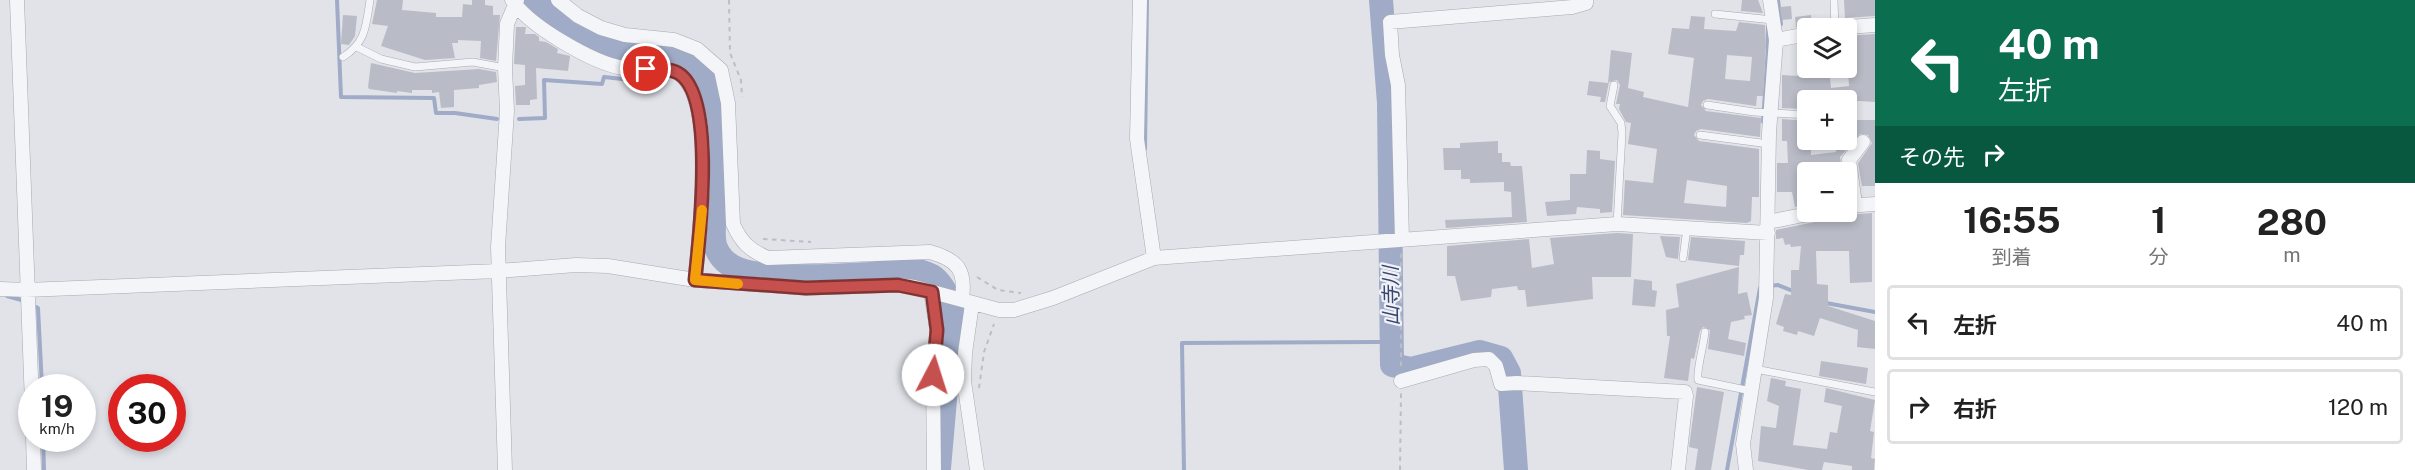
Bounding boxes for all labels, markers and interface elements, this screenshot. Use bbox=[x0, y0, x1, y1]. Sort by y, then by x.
map controls bbox=[1797, 18, 1857, 222]
button: layers bbox=[1797, 18, 1857, 78]
text: 40 m bbox=[1998, 19, 2100, 68]
icon: left bbox=[1899, 24, 1977, 102]
pin bbox=[620, 43, 671, 94]
icon: arrive bbox=[629, 52, 662, 85]
text: 左折 bbox=[1998, 74, 2052, 106]
button: + bbox=[1797, 90, 1857, 150]
icon: right bbox=[1977, 138, 2010, 171]
text: その先 bbox=[1899, 144, 1965, 170]
button: − bbox=[1797, 162, 1857, 222]
text: 16:55 bbox=[1963, 199, 2061, 241]
text: 1 bbox=[2151, 199, 2166, 241]
text: 280 bbox=[2257, 201, 2327, 243]
text: m bbox=[2283, 243, 2300, 267]
text: 到着 bbox=[1992, 245, 2032, 269]
text: 分 bbox=[2149, 245, 2169, 269]
water label: 山寺川 bbox=[1378, 264, 1404, 326]
icon: left bbox=[1902, 306, 1935, 339]
text: 40 m bbox=[2336, 310, 2388, 336]
text: 左折 bbox=[1953, 312, 1997, 338]
position arrow bbox=[901, 343, 965, 407]
speed limit sign: 30 bbox=[108, 374, 186, 452]
text: 19 bbox=[41, 388, 73, 424]
icon: right bbox=[1902, 390, 1935, 423]
text: 120 m bbox=[2328, 394, 2388, 420]
text: 右折 bbox=[1953, 396, 1997, 422]
text: km/h bbox=[39, 420, 75, 437]

